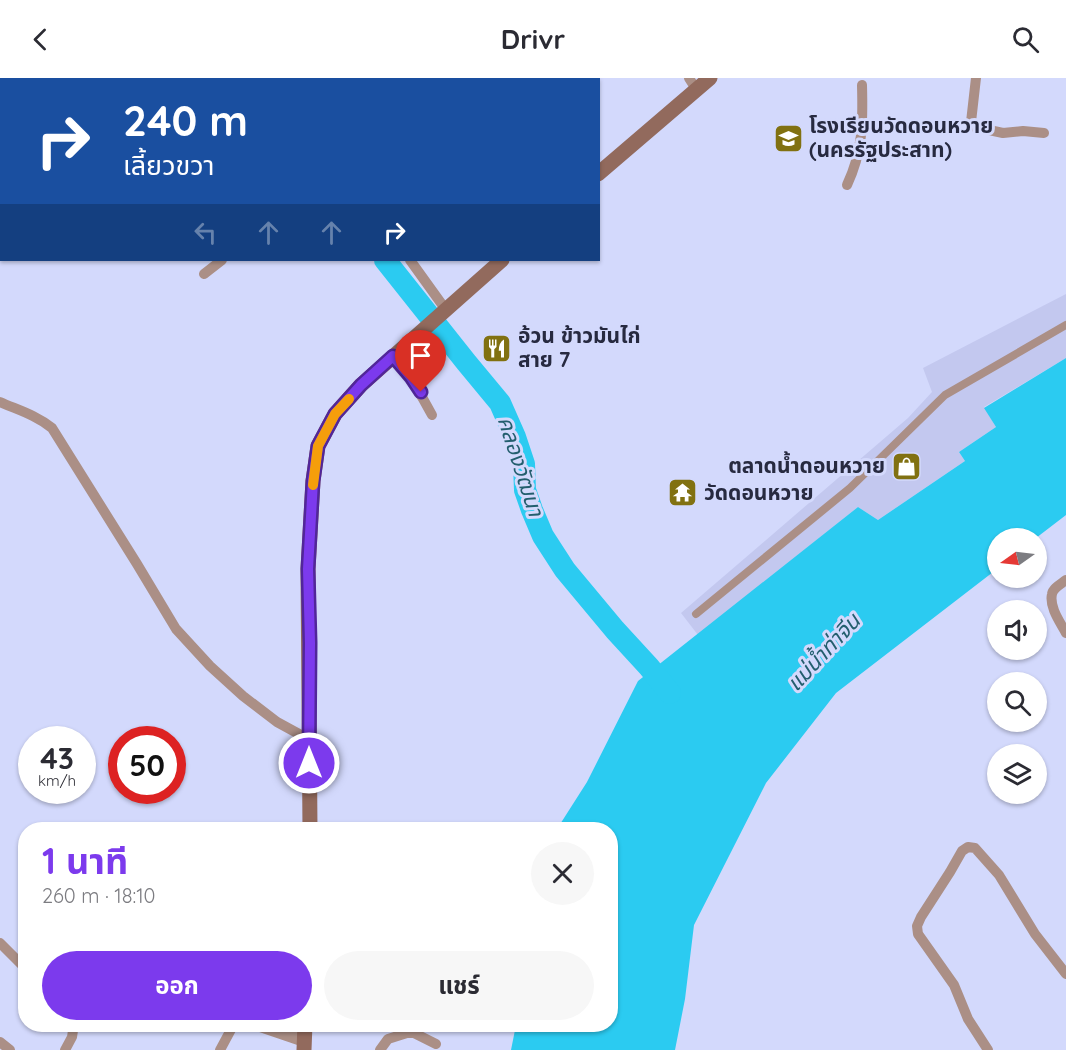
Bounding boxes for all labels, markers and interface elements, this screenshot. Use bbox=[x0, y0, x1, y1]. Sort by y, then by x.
text: Drivr bbox=[501, 22, 565, 56]
icon: back bbox=[24, 23, 57, 56]
icon: search bbox=[1009, 23, 1042, 56]
text: 240 m bbox=[123, 94, 248, 147]
icon: right bbox=[24, 102, 102, 180]
place label: โรงเรียนวัดดอนหวาย (นครรัฐประสาท) bbox=[809, 112, 993, 162]
school or university icon: โรงเรียนวัดดอนหวาย (นครรัฐประสาท) bbox=[772, 122, 804, 154]
text: เลี้ยวขวา bbox=[123, 148, 214, 182]
icon: left bbox=[189, 216, 222, 249]
icon: ahead bbox=[252, 216, 285, 249]
icon: ahead bbox=[315, 216, 348, 249]
icon: right bbox=[378, 216, 411, 249]
place label: อ้วน ข้าวมันไก่ สาย 7 bbox=[518, 322, 641, 372]
pin bbox=[395, 330, 446, 392]
restaurant icon: อ้วน ข้าวมันไก่ สาย 7 bbox=[481, 332, 513, 364]
icon: arrive bbox=[404, 339, 437, 372]
water label: คลองวัฒนา bbox=[492, 412, 551, 521]
shop icon: ตลาดน้ำดอนหวาย bbox=[890, 450, 922, 482]
place label: ตลาดน้ำดอนหวาย bbox=[728, 451, 885, 478]
temple icon: วัดดอนหวาย bbox=[667, 477, 699, 509]
place label: วัดดอนหวาย bbox=[704, 479, 814, 505]
north arrow bbox=[987, 528, 1047, 588]
map controls bbox=[987, 528, 1047, 804]
button: sound bbox=[987, 600, 1047, 660]
water label: แม่น้ำท่าจีน bbox=[779, 606, 867, 697]
button: search bbox=[987, 672, 1047, 732]
speed limit sign: 50 bbox=[108, 726, 186, 804]
position arrow bbox=[277, 731, 341, 795]
text: 43 bbox=[40, 739, 74, 777]
button: layers bbox=[987, 744, 1047, 804]
text: km/h bbox=[38, 771, 76, 790]
text: 1 นาที bbox=[42, 838, 128, 883]
button: close bbox=[531, 842, 594, 905]
text: 260 m · 18:10 bbox=[42, 883, 156, 908]
button: ออก bbox=[42, 951, 312, 1020]
button: แชร์ bbox=[324, 951, 594, 1020]

